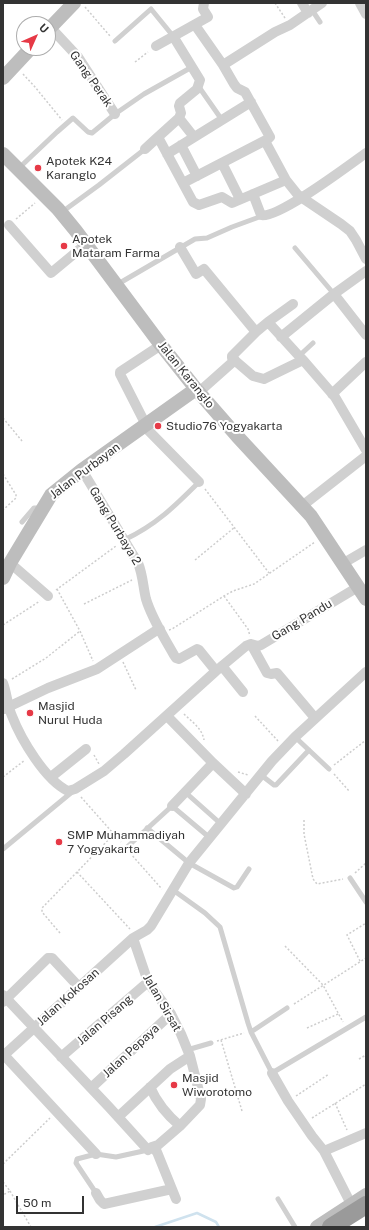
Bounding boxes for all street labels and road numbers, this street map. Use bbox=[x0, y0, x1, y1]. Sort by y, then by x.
street label: Gang Perak bbox=[66, 48, 116, 110]
street label: Jalan Karanglo bbox=[155, 339, 217, 411]
street label: Jalan Purbayan bbox=[47, 440, 123, 502]
street label: Gang Purbaya 2 bbox=[86, 484, 144, 568]
street label: Gang Pandu bbox=[269, 596, 335, 644]
street label: Jalan Kokosan bbox=[34, 965, 102, 1029]
street label: Jalan Sirsat bbox=[140, 972, 184, 1034]
street label: Jalan Pisang bbox=[74, 992, 136, 1048]
street label: Jalan Pepaya bbox=[100, 1021, 162, 1081]

